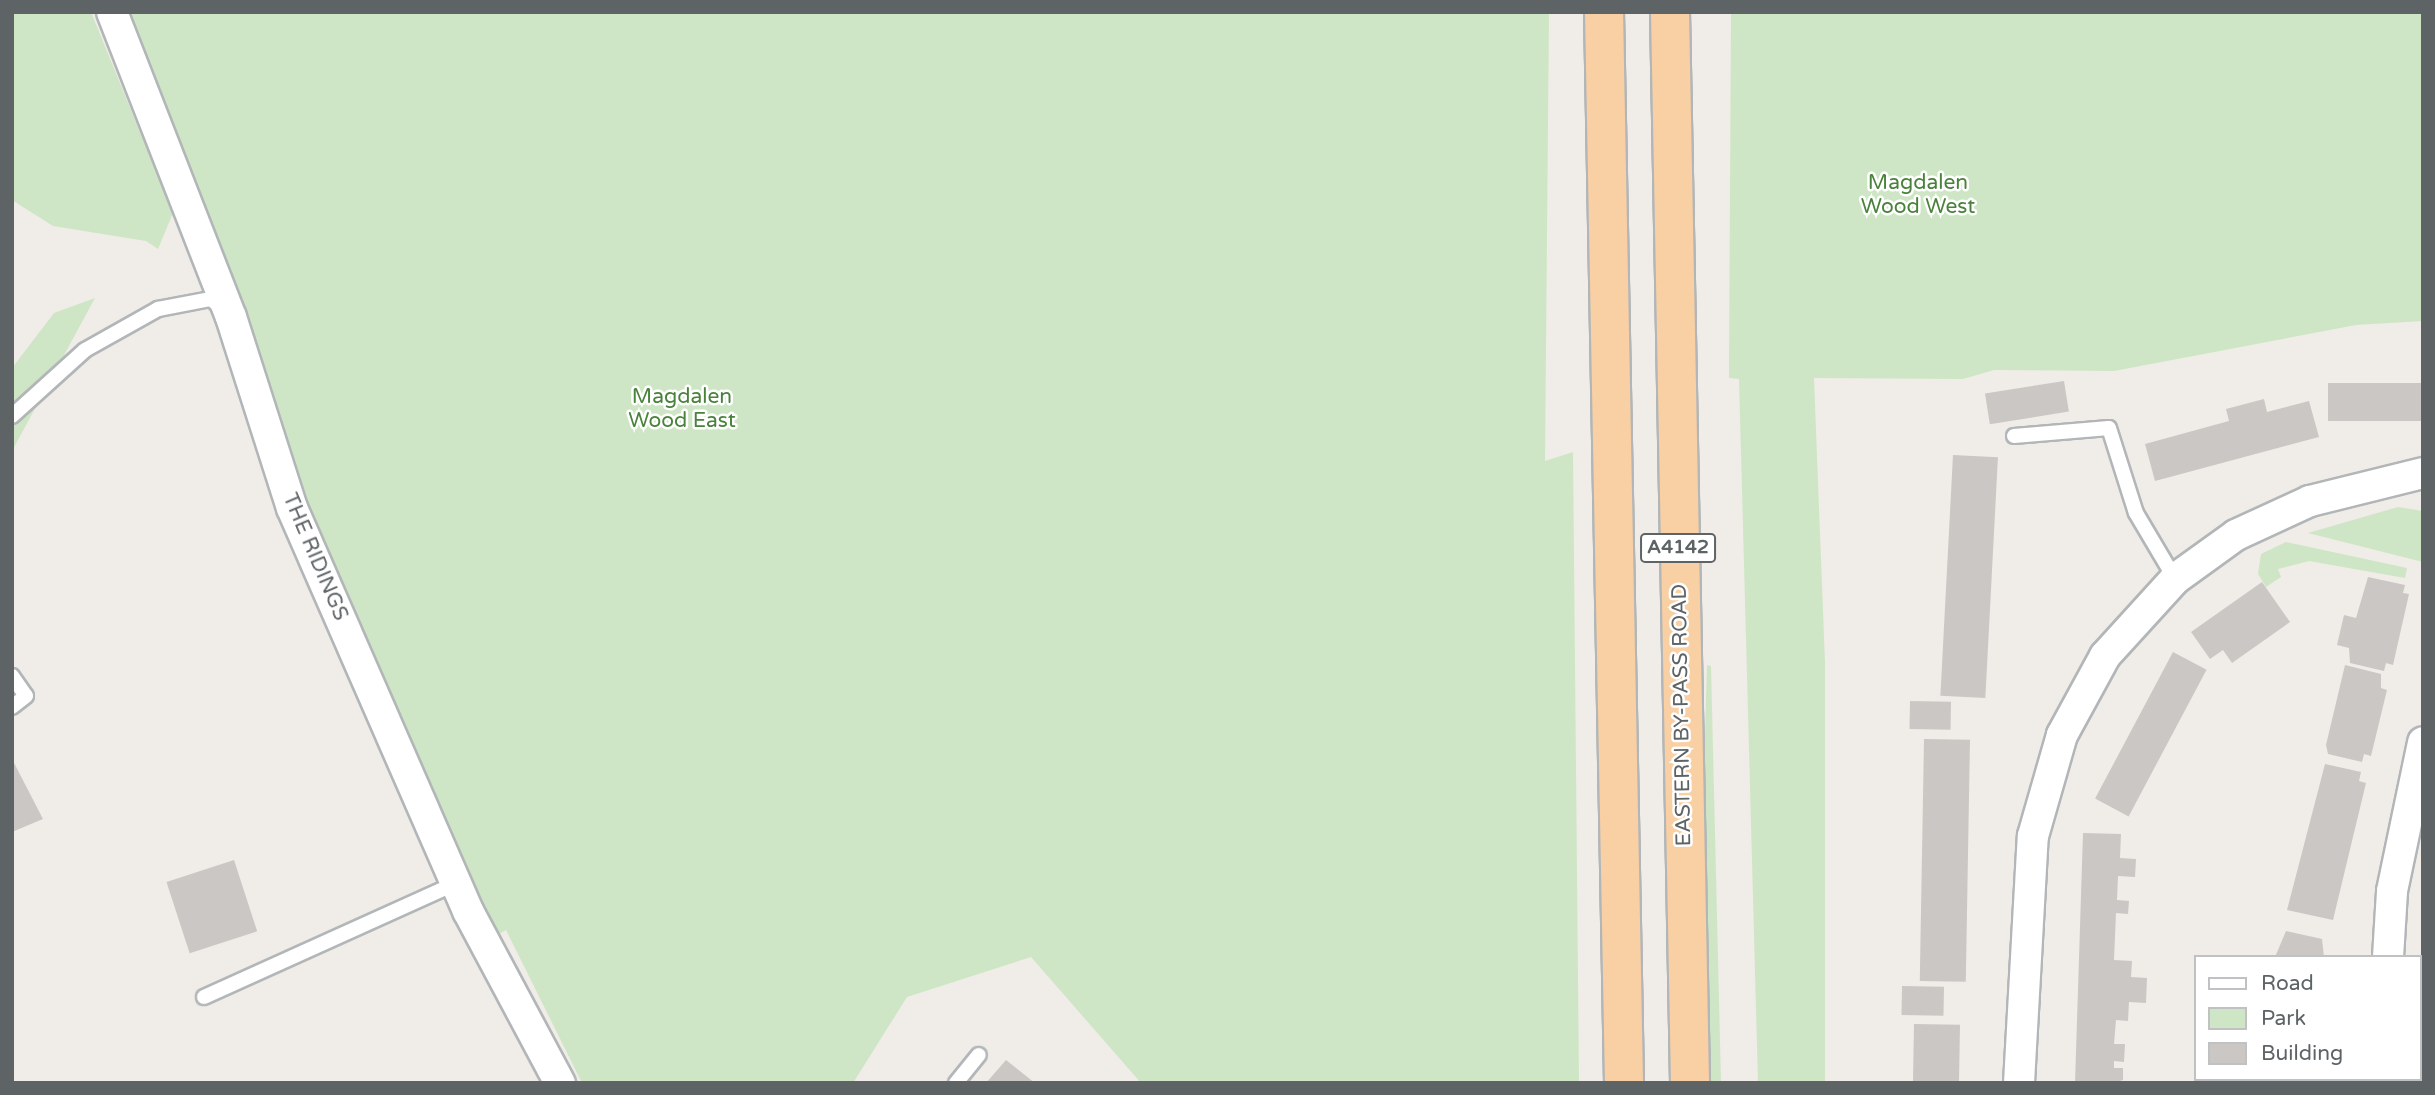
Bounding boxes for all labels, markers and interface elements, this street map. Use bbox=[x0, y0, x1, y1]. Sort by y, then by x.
park label: Magdalen Wood West bbox=[1861, 170, 1975, 220]
park label: Magdalen Wood East bbox=[628, 384, 736, 434]
street label: THE RIDINGS bbox=[277, 490, 353, 624]
road number: A4142 bbox=[1640, 533, 1716, 564]
street label: EASTERN BY-PASS ROAD bbox=[1667, 584, 1697, 846]
legend bbox=[2194, 955, 2421, 1081]
text: Road bbox=[2261, 971, 2314, 996]
text: Park bbox=[2261, 1006, 2306, 1031]
text: Building bbox=[2261, 1041, 2343, 1066]

